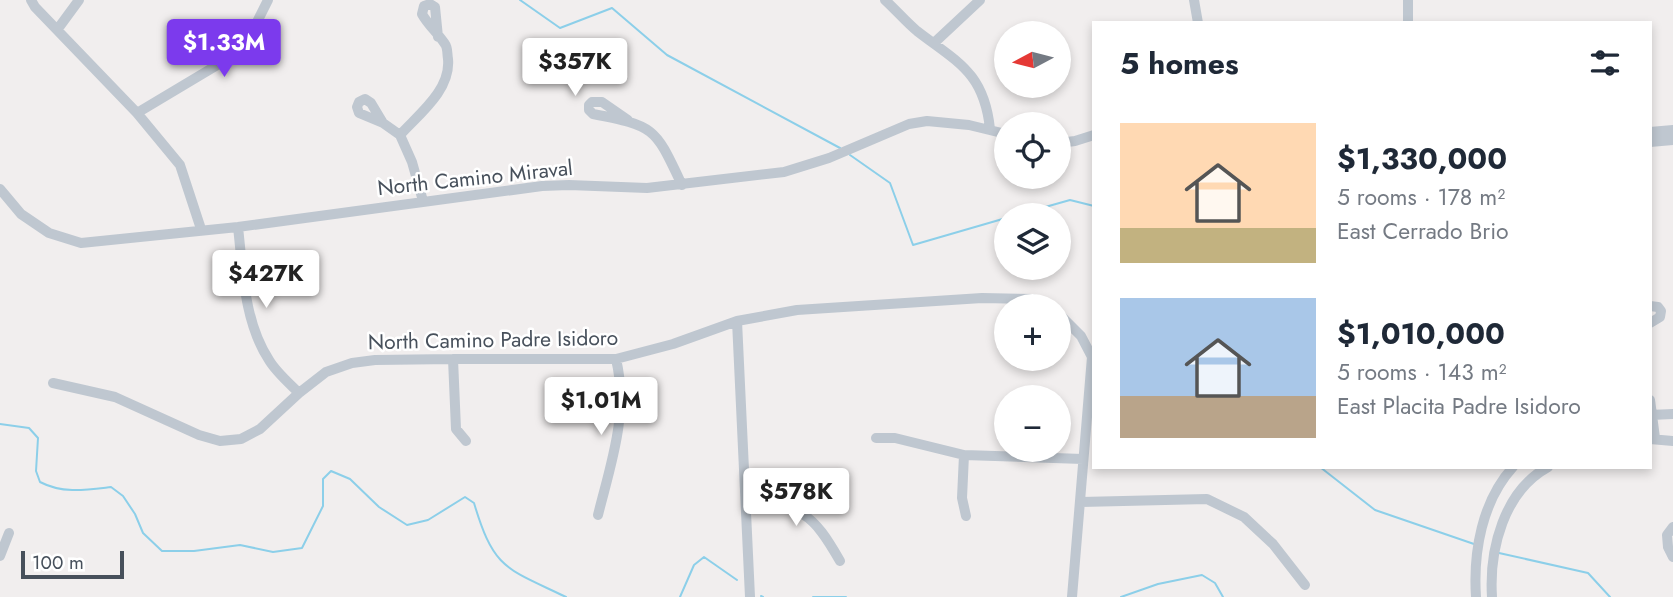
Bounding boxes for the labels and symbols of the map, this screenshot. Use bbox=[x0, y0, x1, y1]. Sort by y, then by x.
pin: $1.33M bbox=[167, 20, 281, 79]
north arrow bbox=[994, 21, 1071, 98]
pin: $357K bbox=[526, 38, 624, 98]
street label: North Camino Miraval bbox=[376, 153, 574, 203]
pin: $427K bbox=[217, 250, 315, 310]
street label: North Camino Padre Isidoro bbox=[368, 323, 618, 357]
pin: $1.01M bbox=[544, 378, 658, 437]
pin: $578K bbox=[747, 468, 845, 528]
scale bar bbox=[21, 548, 124, 580]

